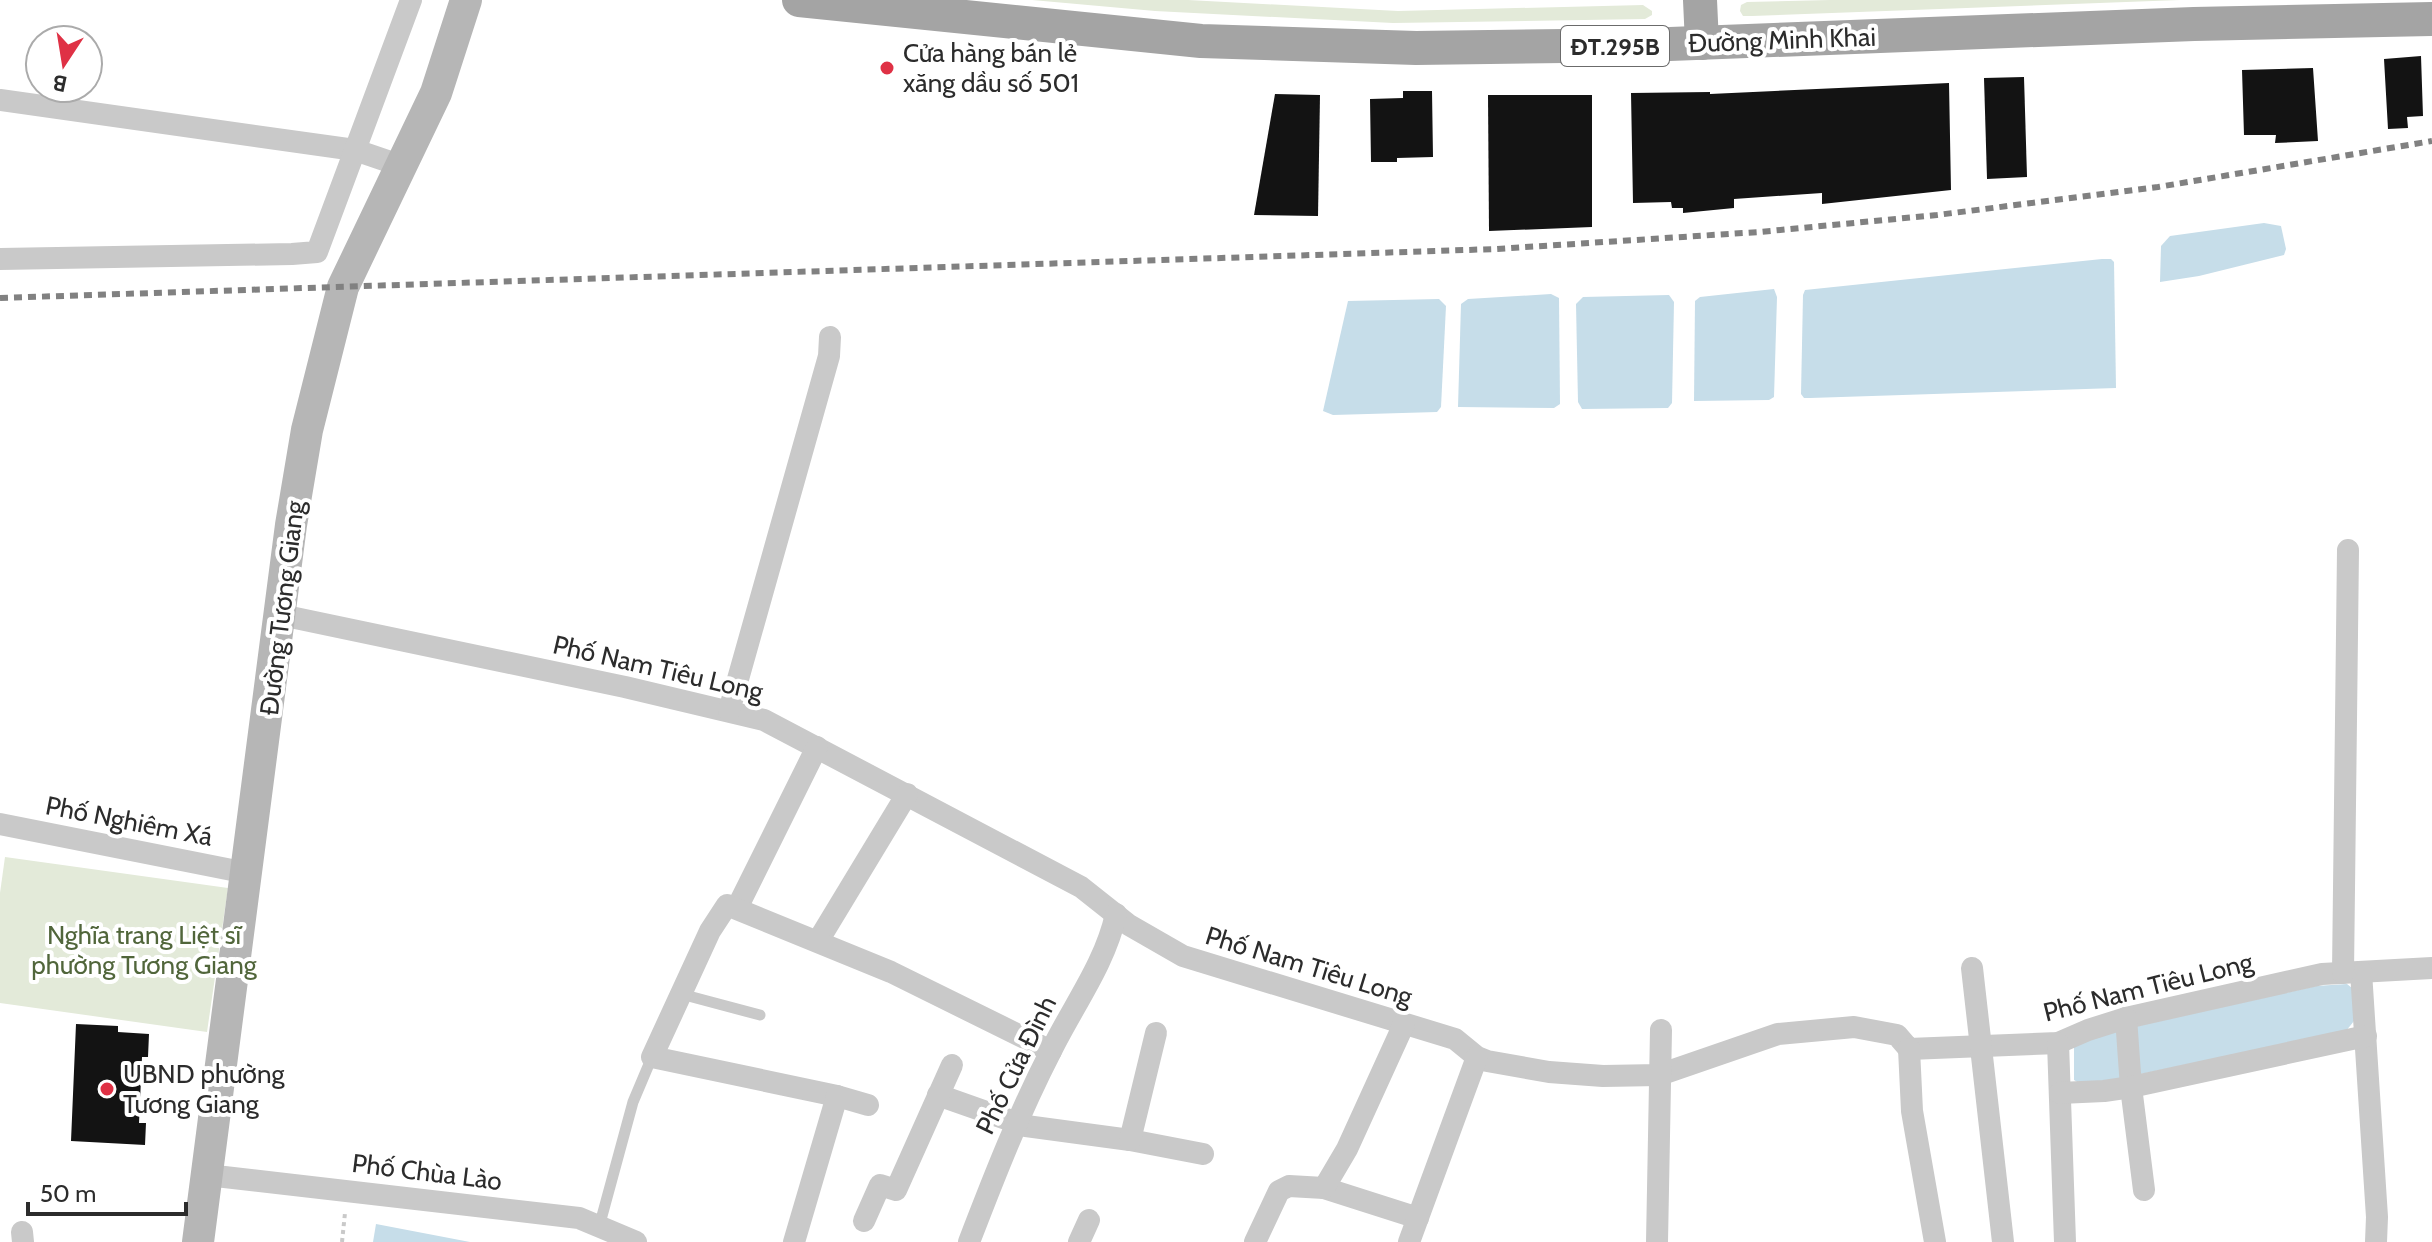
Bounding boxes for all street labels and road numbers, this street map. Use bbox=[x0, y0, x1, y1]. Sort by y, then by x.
street label: Đường Minh Khai bbox=[1688, 21, 1876, 59]
road number: ĐT.295B bbox=[1561, 26, 1669, 66]
street label: Đường Tương Giang bbox=[253, 498, 311, 717]
street label: Phố Nam Tiêu Long bbox=[550, 628, 767, 708]
street label: Phố Nghiêm Xá bbox=[43, 789, 216, 853]
street label: Phố Nam Tiêu Long bbox=[1202, 919, 1417, 1013]
street label: Phố Nam Tiêu Long bbox=[2040, 945, 2257, 1028]
street label: Phố Cửa Đình bbox=[969, 991, 1063, 1139]
street label: Phố Chùa Lào bbox=[350, 1147, 504, 1197]

